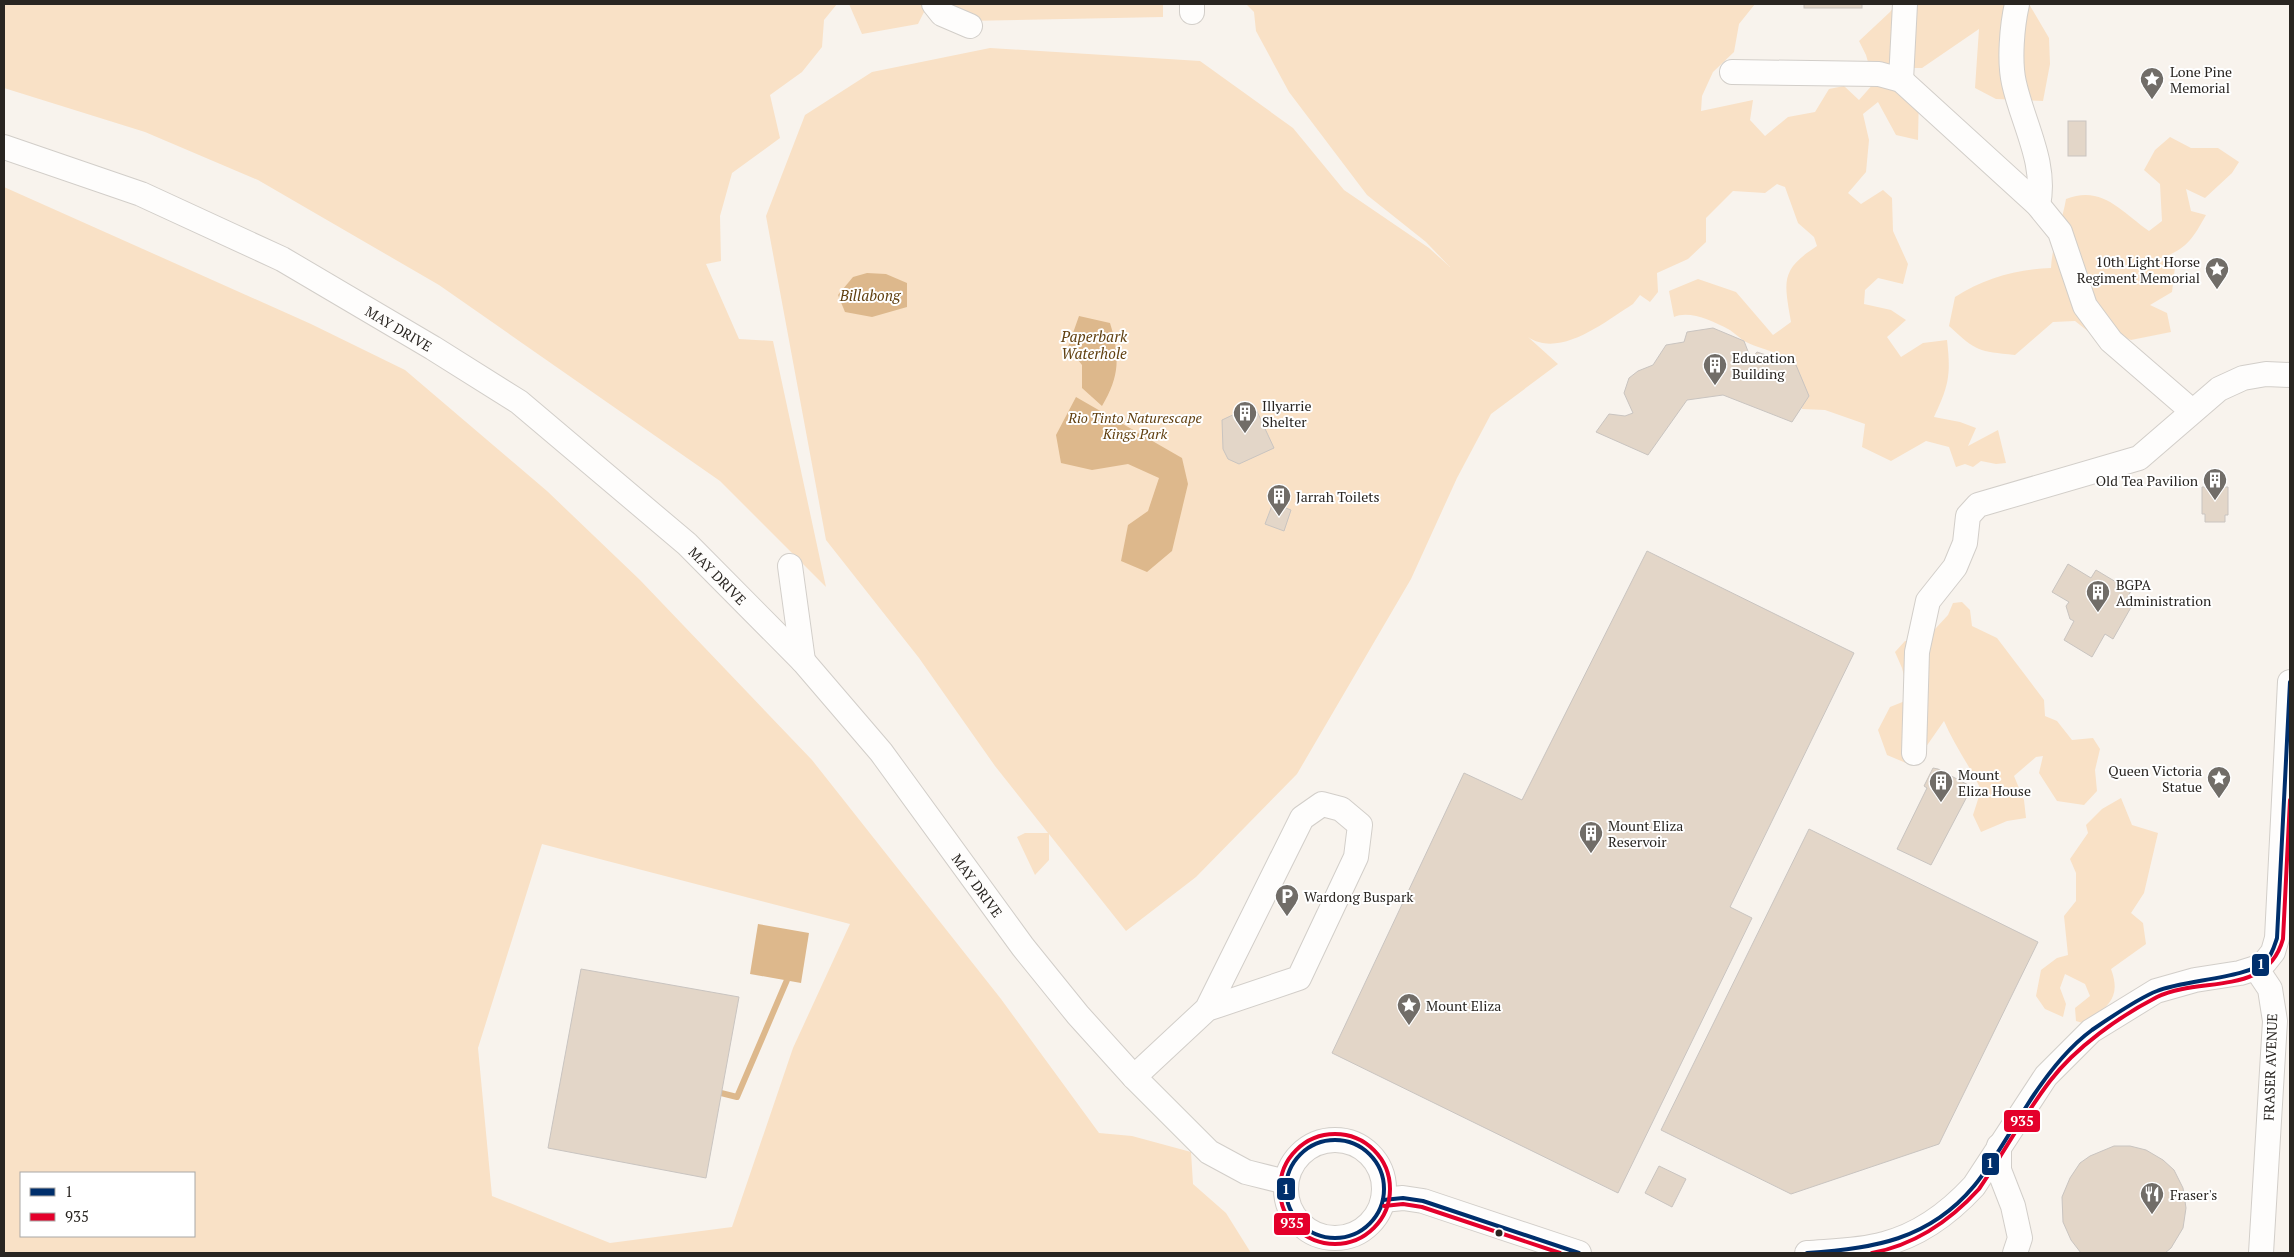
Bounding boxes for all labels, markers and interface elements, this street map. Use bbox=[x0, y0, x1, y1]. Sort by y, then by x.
place label: Lone Pine Memorial bbox=[2170, 62, 2232, 97]
place icon: Lone Pine Memorial bbox=[2139, 66, 2165, 100]
place label: 10th Light Horse Regiment Memorial bbox=[2077, 252, 2200, 287]
place icon: 10th Light Horse Regiment Memorial bbox=[2204, 256, 2230, 290]
water label: Billabong bbox=[839, 285, 902, 305]
street label: MAY DRIVE bbox=[362, 301, 436, 355]
water label: Paperbark Waterhole bbox=[1060, 326, 1128, 363]
place label: Education Building bbox=[1732, 348, 1796, 383]
building icon: Education Building bbox=[1702, 352, 1728, 386]
place label: Illyarrie Shelter bbox=[1262, 396, 1312, 431]
building icon: Illyarrie Shelter bbox=[1232, 400, 1258, 434]
park label: Rio Tinto Naturescape Kings Park bbox=[1067, 408, 1203, 443]
building icon: Old Tea Pavilion bbox=[2202, 467, 2228, 501]
place label: Old Tea Pavilion bbox=[2096, 471, 2199, 490]
building icon: Jarrah Toilets bbox=[1266, 483, 1292, 517]
place label: Jarrah Toilets bbox=[1296, 487, 1380, 506]
street label: MAY DRIVE bbox=[685, 542, 751, 608]
place label: BGPA Administration bbox=[2116, 575, 2212, 610]
building icon: BGPA Administration bbox=[2085, 579, 2111, 613]
place label: Queen Victoria Statue bbox=[2108, 761, 2202, 796]
place label: Mount Eliza House bbox=[1958, 765, 2031, 800]
place icon: Queen Victoria Statue bbox=[2206, 765, 2232, 799]
building icon: Mount Eliza House bbox=[1928, 769, 1954, 803]
place label: Mount Eliza Reservoir bbox=[1608, 816, 1683, 851]
building icon: Mount Eliza Reservoir bbox=[1578, 820, 1604, 854]
street label: MAY DRIVE bbox=[948, 849, 1007, 921]
parking icon: Wardong Buspark bbox=[1274, 883, 1300, 917]
place label: Wardong Buspark bbox=[1304, 887, 1414, 906]
line badge: 1 bbox=[2251, 953, 2270, 977]
text: 1 bbox=[2257, 954, 2265, 973]
place icon: Mount Eliza bbox=[1396, 992, 1422, 1026]
place label: Mount Eliza bbox=[1426, 996, 1501, 1015]
street label: FRASER AVENUE bbox=[2259, 1013, 2281, 1121]
line badge: 935 bbox=[2003, 1109, 2041, 1133]
text: 935 bbox=[2010, 1111, 2034, 1130]
line badge: 1 bbox=[1981, 1152, 2000, 1176]
text: 1 bbox=[1986, 1153, 1994, 1172]
legend bbox=[20, 1172, 195, 1237]
line badge: 1 bbox=[1276, 1177, 1296, 1201]
text: 1 bbox=[1282, 1179, 1290, 1198]
text: 1 bbox=[65, 1181, 73, 1201]
restaurant icon: Fraser's bbox=[2139, 1181, 2165, 1215]
place label: Fraser's bbox=[2170, 1185, 2217, 1204]
text: 935 bbox=[65, 1206, 89, 1226]
line badge: 935 bbox=[1273, 1212, 1311, 1236]
text: 935 bbox=[1280, 1213, 1304, 1232]
unlabelled marker bbox=[1494, 1228, 1504, 1238]

